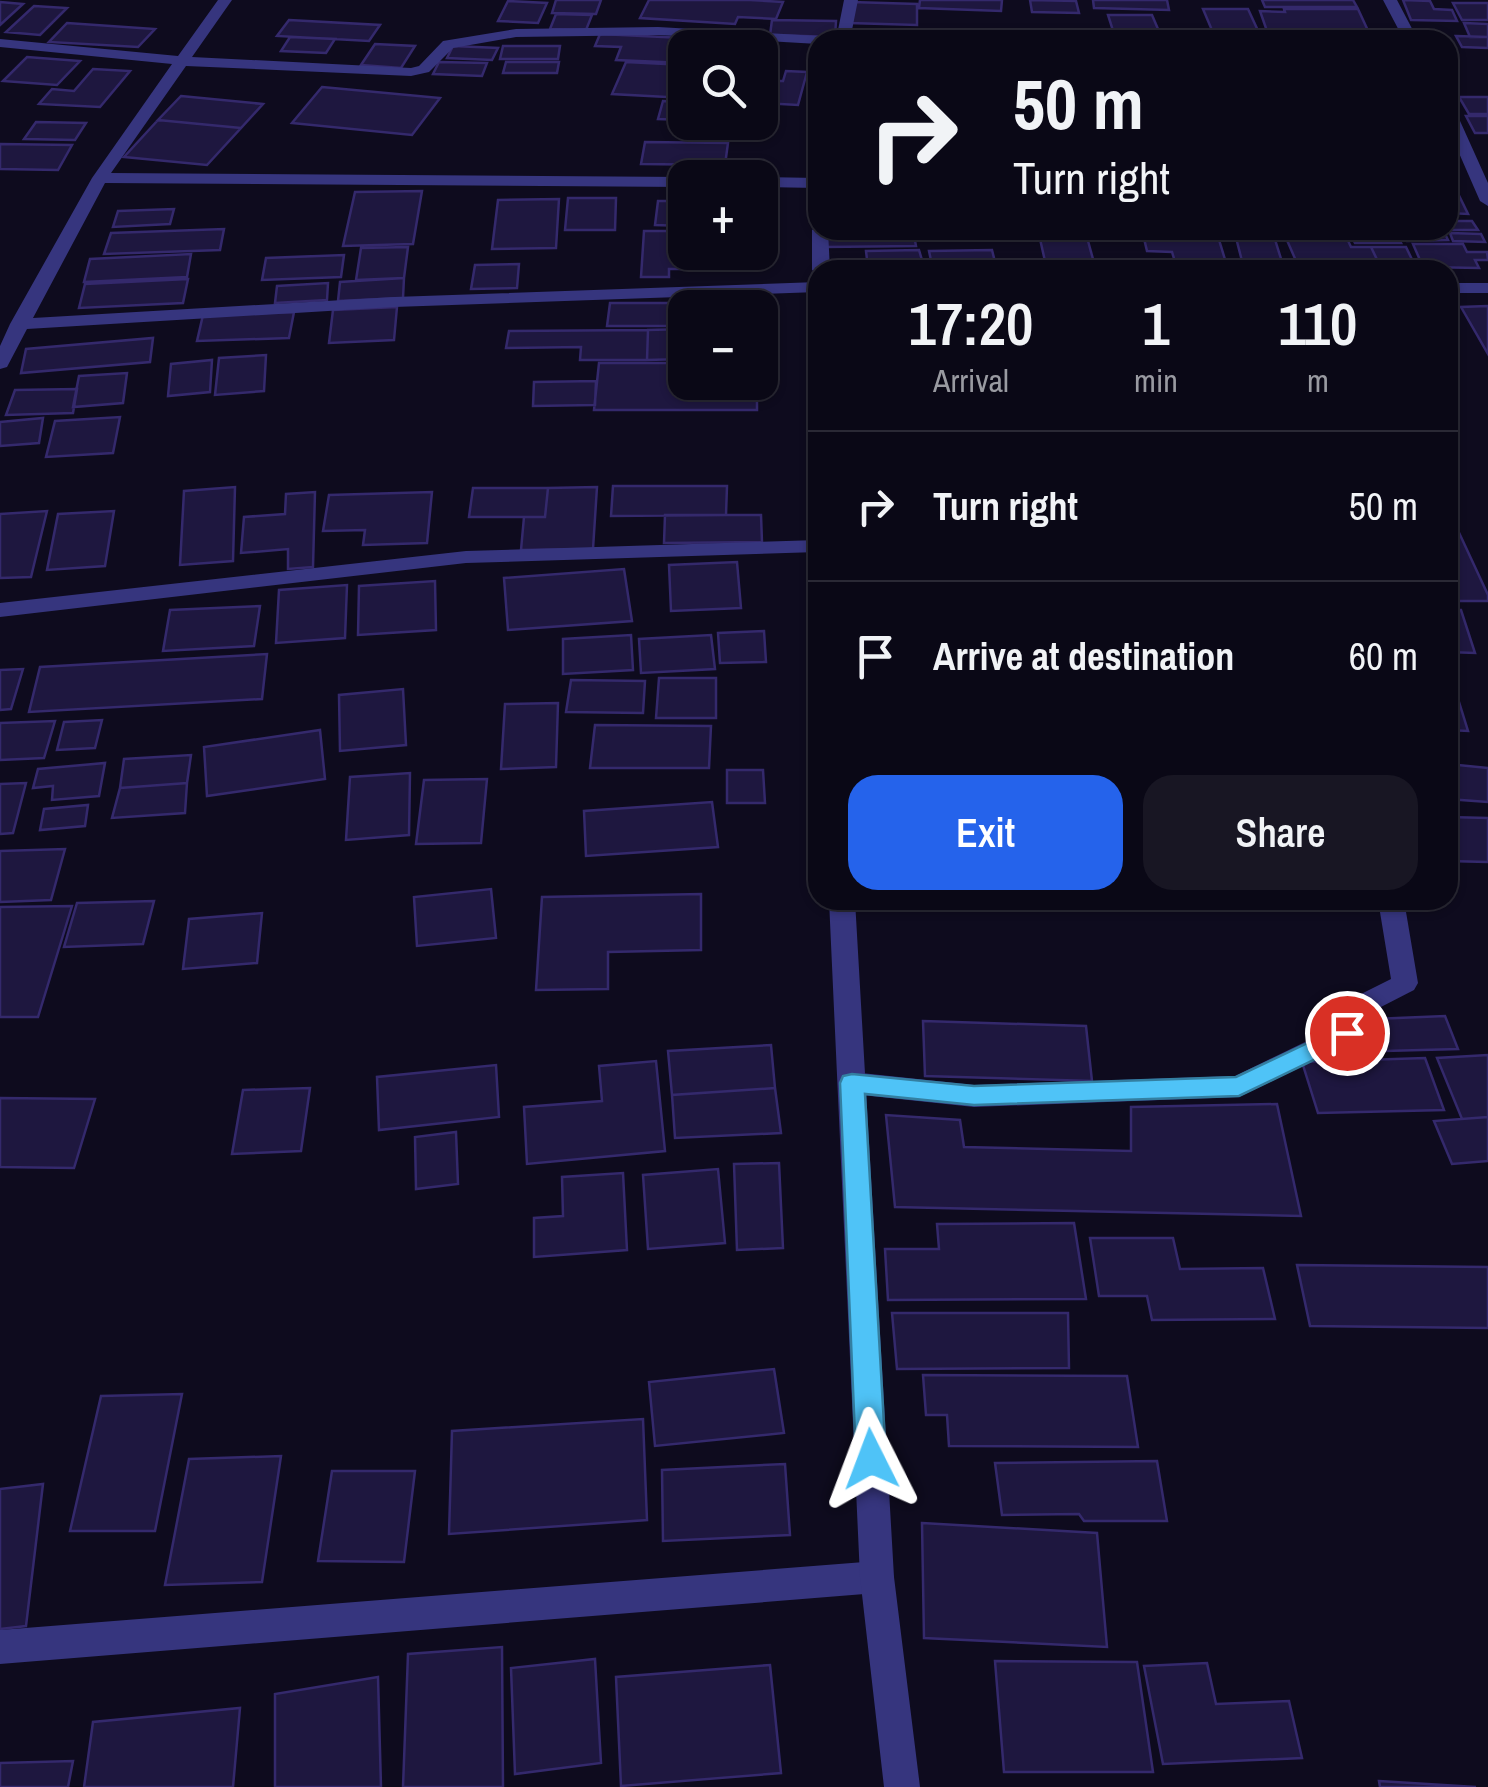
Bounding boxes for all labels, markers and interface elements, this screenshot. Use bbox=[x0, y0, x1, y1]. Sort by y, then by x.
map controls bbox=[668, 30, 778, 400]
button: search bbox=[668, 30, 778, 140]
text: 50 m bbox=[1013, 57, 1144, 151]
icon: right bbox=[848, 70, 978, 200]
text: Turn right bbox=[1013, 147, 1170, 208]
button: + bbox=[668, 160, 778, 270]
text: 17:20 bbox=[909, 283, 1033, 364]
text: 1 bbox=[1142, 283, 1170, 364]
text: 110 bbox=[1278, 283, 1357, 364]
button: − bbox=[668, 290, 778, 400]
text: Arrival bbox=[933, 359, 1009, 402]
text: min bbox=[1134, 359, 1178, 402]
text: m bbox=[1307, 359, 1329, 402]
icon: right bbox=[848, 479, 903, 534]
text: Turn right bbox=[933, 481, 1078, 532]
text: 50 m bbox=[1349, 481, 1418, 532]
icon: arrive bbox=[848, 629, 903, 684]
text: Arrive at destination bbox=[933, 631, 1234, 682]
text: 60 m bbox=[1349, 631, 1418, 682]
button: Exit bbox=[848, 775, 1123, 890]
button: Share bbox=[1143, 775, 1418, 890]
pin bbox=[1305, 991, 1390, 1076]
icon: arrive bbox=[1320, 1006, 1375, 1061]
position arrow bbox=[819, 1407, 923, 1511]

